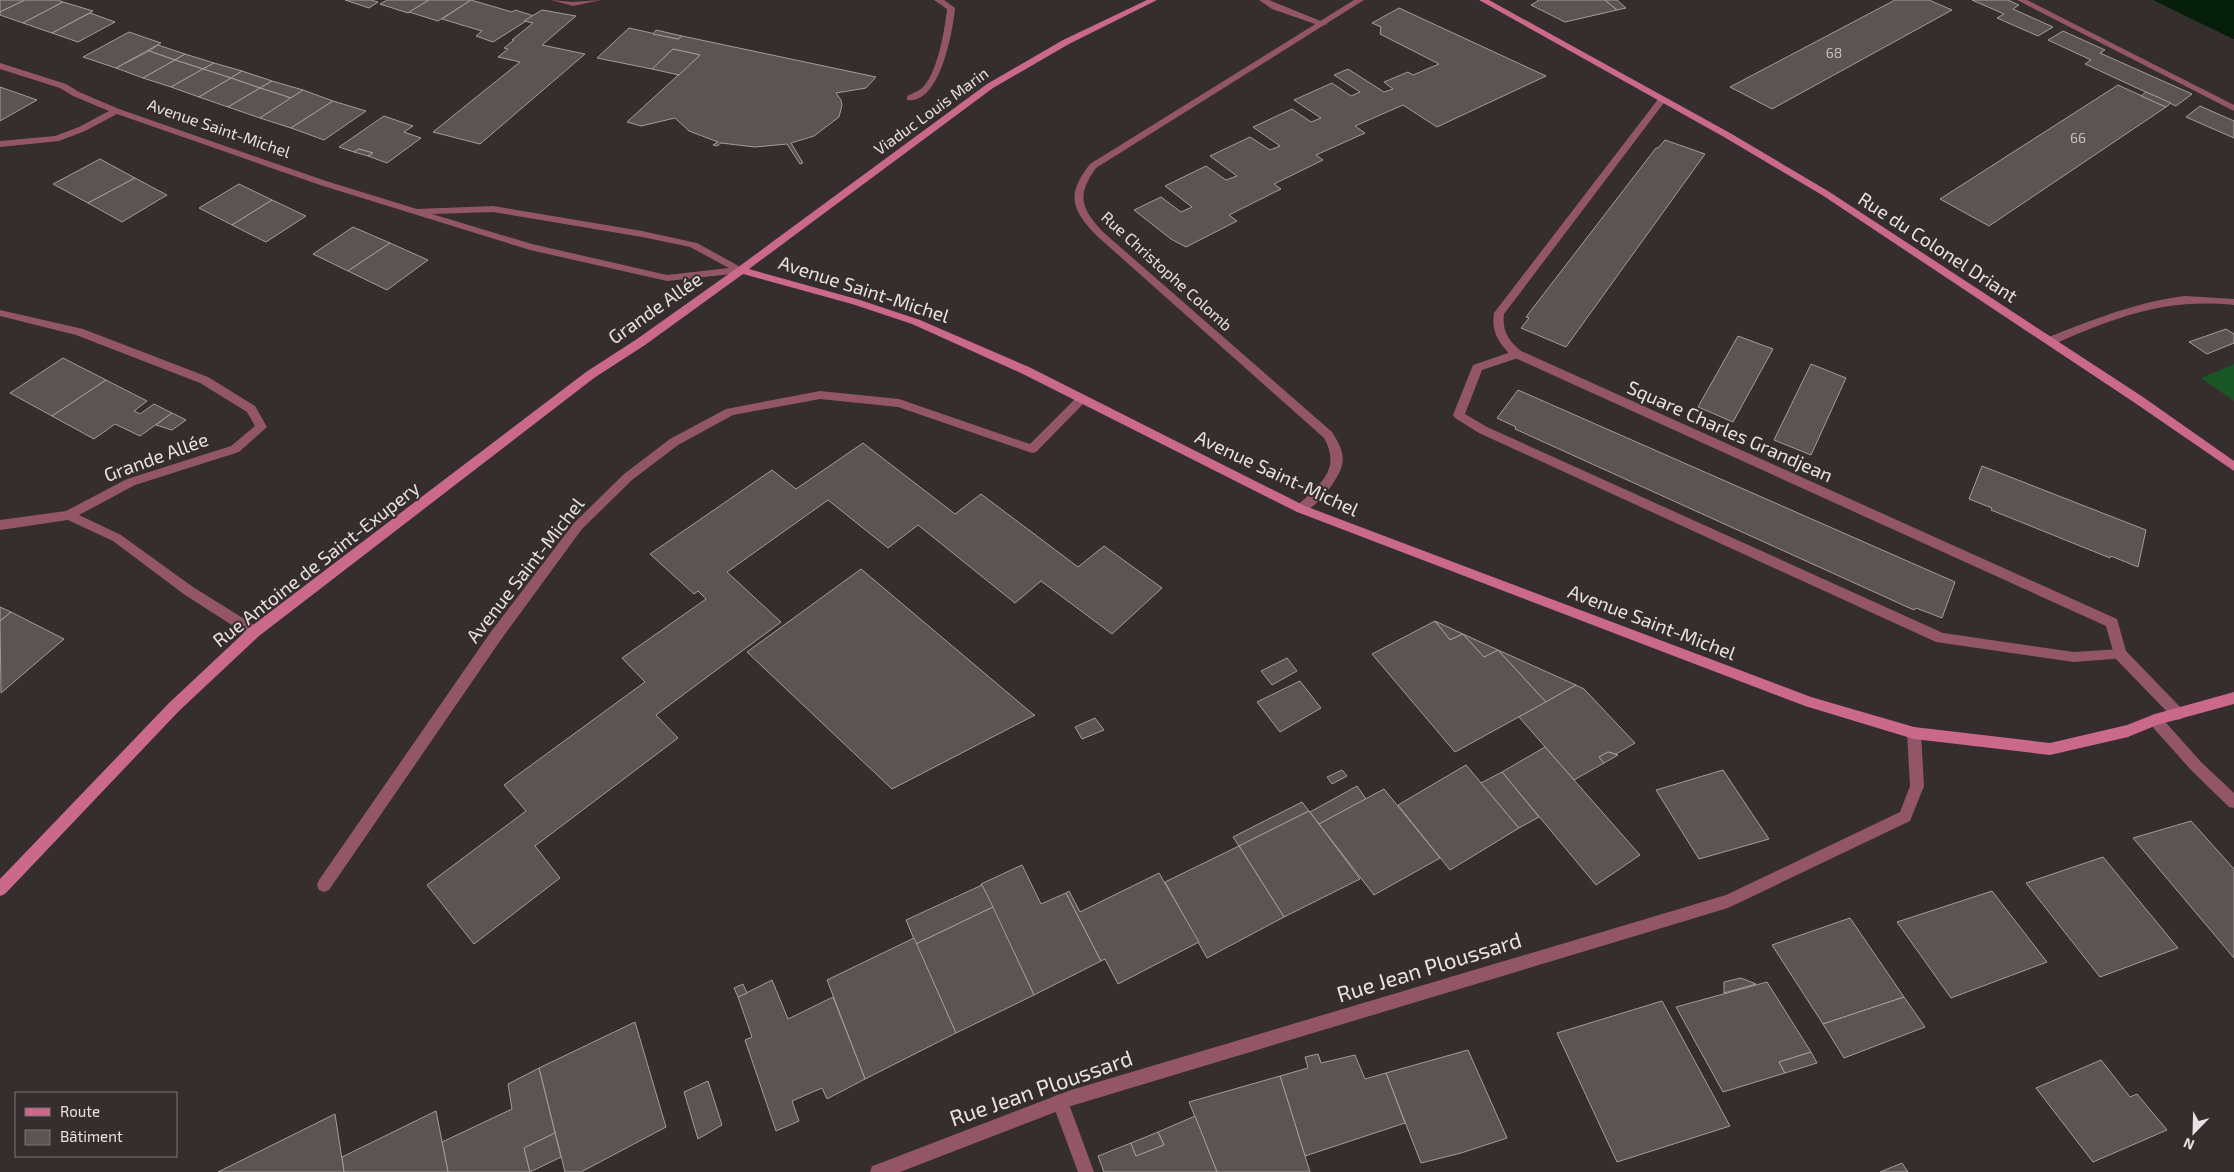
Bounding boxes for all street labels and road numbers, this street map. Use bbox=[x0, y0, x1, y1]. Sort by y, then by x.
street label: Viaduc Louis Marin bbox=[870, 63, 992, 158]
street label: Avenue Saint-Michel bbox=[145, 94, 293, 161]
street label: Rue du Colonel Driant bbox=[1854, 186, 2022, 307]
street label: Rue Christophe Colomb bbox=[1098, 207, 1237, 334]
street label: Avenue Saint-Michel bbox=[776, 250, 953, 327]
street label: Grande Allée bbox=[603, 267, 706, 348]
street label: Square Charles Grandjean bbox=[1624, 375, 1837, 486]
street label: Avenue Saint-Michel bbox=[1192, 425, 1363, 521]
street label: Grande Allée bbox=[100, 427, 211, 486]
street label: Rue Antoine de Saint-Exupery bbox=[208, 476, 424, 651]
street label: Avenue Saint-Michel bbox=[461, 492, 589, 647]
street label: Avenue Saint-Michel bbox=[1565, 579, 1740, 664]
street label: Rue Jean Ploussard bbox=[1333, 926, 1524, 1006]
street label: Rue Jean Ploussard bbox=[946, 1044, 1136, 1131]

